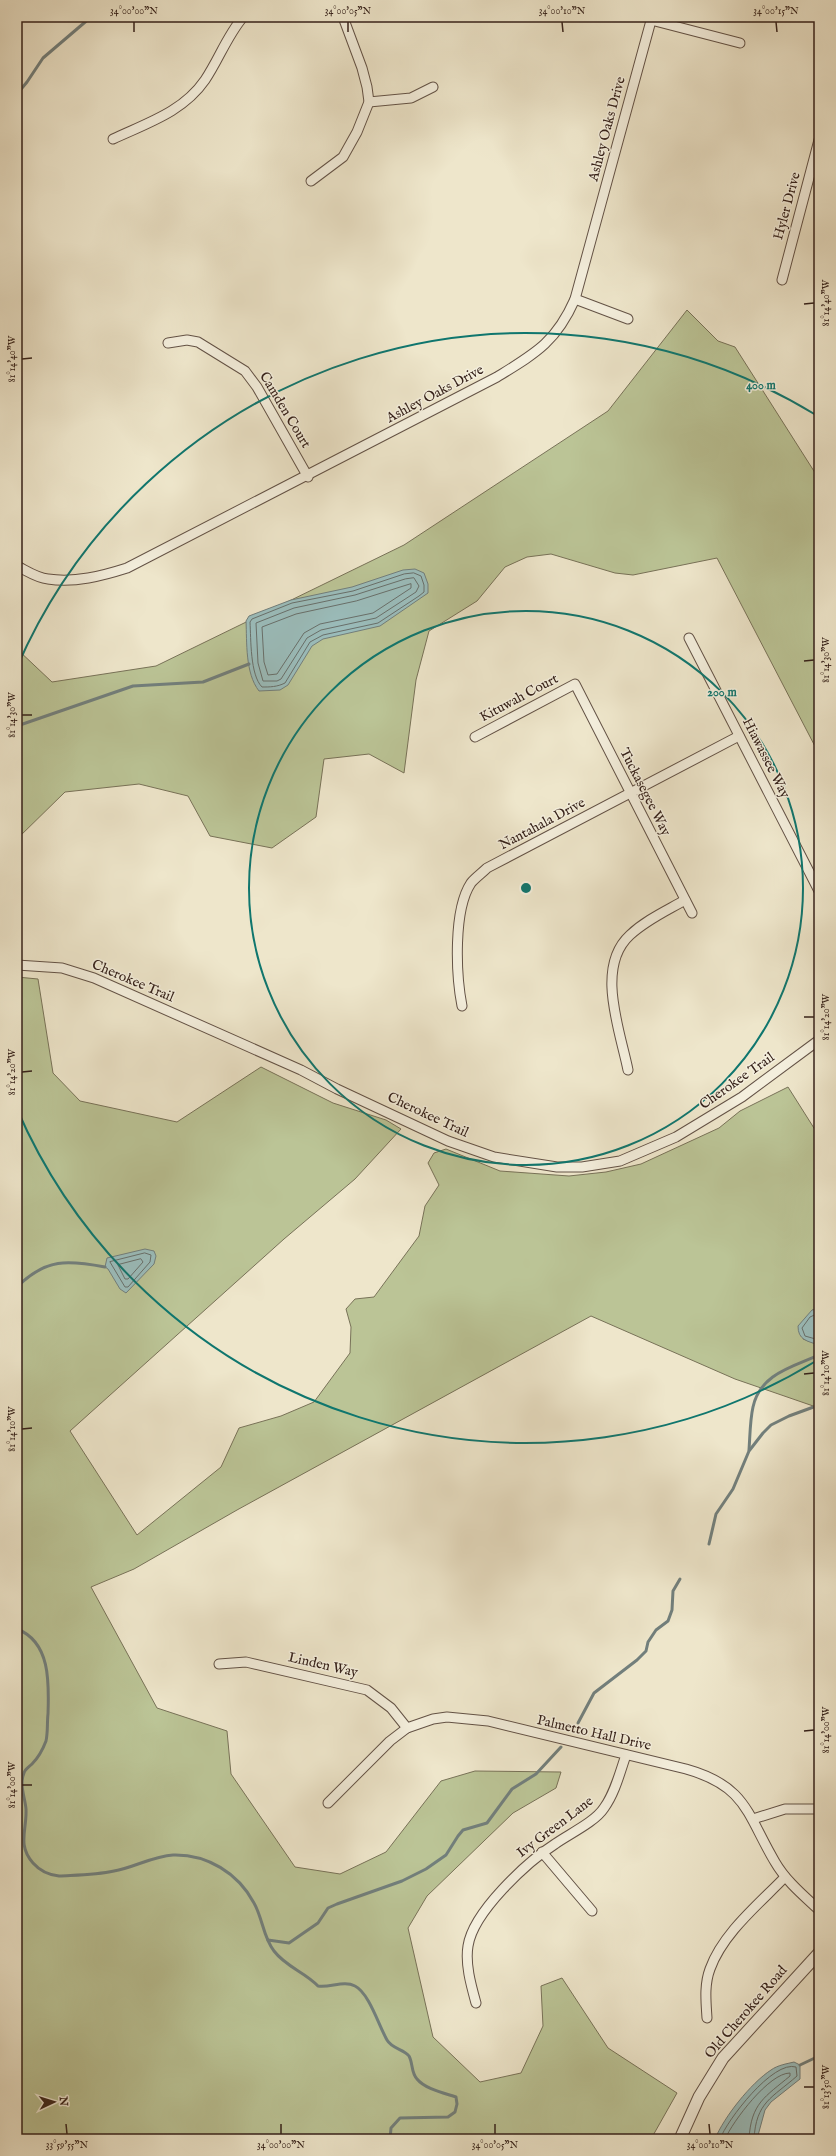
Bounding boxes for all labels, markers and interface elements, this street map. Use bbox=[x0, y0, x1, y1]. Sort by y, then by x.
text: 34°00'00"N bbox=[110, 5, 158, 18]
text: 34°00'05"N bbox=[325, 5, 372, 18]
text: 34°00'10"N bbox=[539, 5, 586, 18]
text: 34°00'15"N bbox=[753, 5, 799, 18]
street label: Ashley Oaks Drive bbox=[584, 74, 630, 184]
street label: Hyler Drive bbox=[769, 170, 805, 242]
text: 81°14'40"W bbox=[820, 279, 833, 326]
text: 81°14'40"W bbox=[6, 335, 19, 382]
street label: Ashley Oaks Drive bbox=[382, 361, 487, 428]
street label: Camden Court bbox=[255, 369, 315, 452]
text: 400 m bbox=[746, 378, 777, 393]
text: 81°14'30"W bbox=[820, 637, 833, 683]
street label: Kituwah Court bbox=[477, 670, 562, 726]
text: 200 m bbox=[707, 685, 737, 700]
text: 81°14'30"W bbox=[6, 692, 19, 738]
street label: Hiawassee Way bbox=[738, 715, 794, 801]
street label: Tuckasegee Way bbox=[615, 745, 675, 839]
street label: Nantahala Drive bbox=[496, 793, 589, 854]
centre of rings bbox=[519, 881, 533, 895]
street label: Cherokee Trail bbox=[89, 956, 177, 1006]
text: 81°14'20"W bbox=[820, 993, 833, 1040]
text: 81°14'20"W bbox=[6, 1048, 19, 1095]
street label: Cherokee Trail bbox=[696, 1048, 778, 1114]
street label: Cherokee Trail bbox=[384, 1088, 472, 1142]
text: 81°14'10"W bbox=[820, 1350, 833, 1396]
text: 81°14'10"W bbox=[6, 1406, 19, 1452]
street label: Linden Way bbox=[286, 1648, 360, 1682]
text: 81°14'00"W bbox=[820, 1706, 833, 1753]
street label: Palmetto Hall Drive bbox=[535, 1711, 653, 1755]
text: 81°14'00"W bbox=[6, 1761, 19, 1808]
street label: Ivy Green Lane bbox=[513, 1792, 597, 1862]
street label: Old Cherokee Road bbox=[701, 1961, 792, 2062]
text: 81°13'50"W bbox=[820, 2065, 833, 2109]
north arrow bbox=[34, 2082, 74, 2122]
text: N bbox=[56, 2095, 70, 2107]
text: 33°59'55"N bbox=[46, 2139, 88, 2152]
text: 34°00'00"N bbox=[257, 2139, 305, 2152]
text: 34°00'05"N bbox=[472, 2139, 519, 2152]
text: 34°00'10"N bbox=[687, 2139, 734, 2152]

